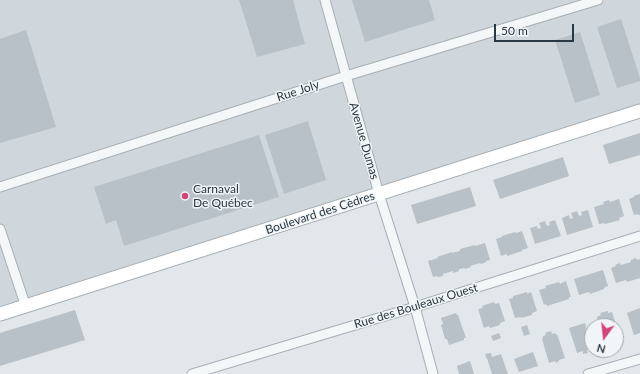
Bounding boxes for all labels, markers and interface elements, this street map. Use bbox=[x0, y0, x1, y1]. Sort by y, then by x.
scale bar bbox=[496, 16, 576, 42]
text: 50 m bbox=[501, 23, 528, 38]
street label: Rue Joly bbox=[275, 77, 321, 105]
street label: Avenue Dumas bbox=[346, 101, 382, 181]
place label: Carnaval De Québec bbox=[193, 182, 253, 210]
street label: Boulevard des Cèdres bbox=[264, 189, 376, 237]
marker: Carnaval De Québec bbox=[180, 191, 190, 201]
street label: Rue des Bouleaux Ouest bbox=[352, 280, 480, 332]
north arrow bbox=[584, 318, 624, 358]
text: N bbox=[595, 342, 607, 356]

